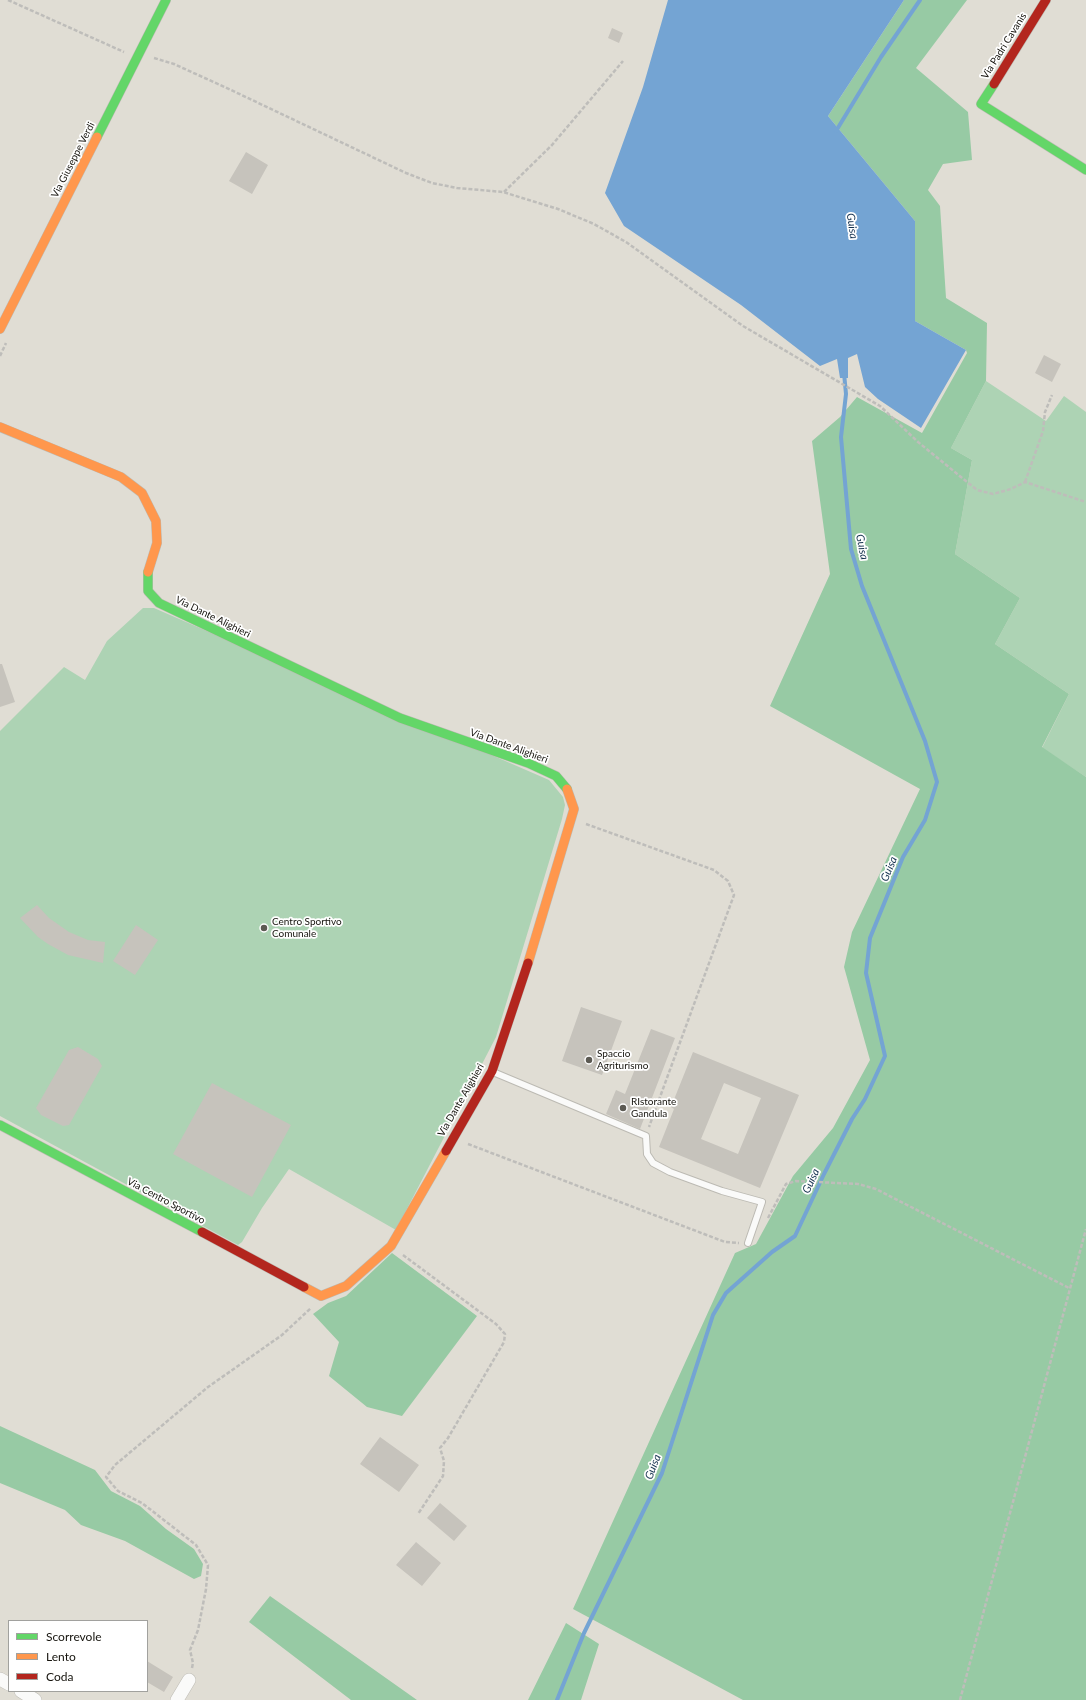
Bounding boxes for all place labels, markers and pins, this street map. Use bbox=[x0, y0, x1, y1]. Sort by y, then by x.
place label: Centro Sportivo Comunale bbox=[272, 916, 342, 940]
marker: Centro Sportivo Comunale bbox=[259, 923, 269, 933]
place label: Spaccio Agriturismo bbox=[597, 1048, 648, 1072]
marker: Spaccio Agriturismo bbox=[584, 1055, 594, 1065]
place label: RIstorante Gandula bbox=[631, 1096, 676, 1120]
marker: RIstorante Gandula bbox=[618, 1103, 628, 1113]

